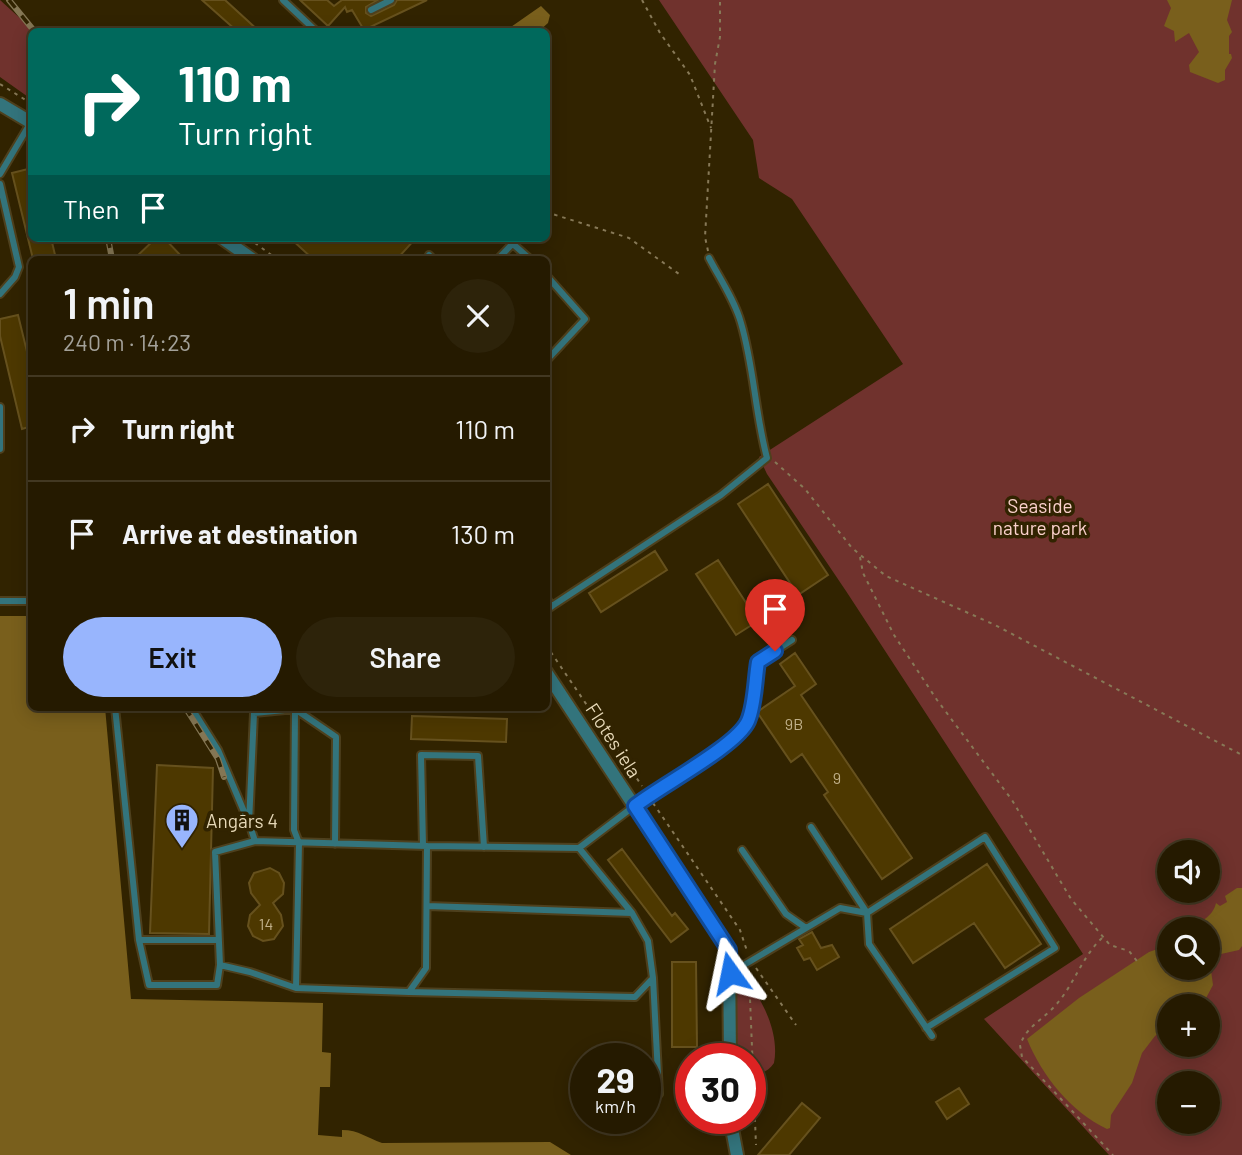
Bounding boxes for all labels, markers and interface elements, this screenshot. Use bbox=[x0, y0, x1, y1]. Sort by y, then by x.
text: 110 m bbox=[178, 53, 292, 112]
icon: right bbox=[63, 56, 154, 147]
text: Turn right bbox=[178, 113, 313, 151]
icon: arrive bbox=[134, 189, 172, 227]
text: Then bbox=[63, 193, 120, 224]
text: 1 min bbox=[63, 277, 155, 327]
button: close bbox=[441, 279, 515, 353]
text: 240 m · 14:23 bbox=[63, 328, 191, 356]
icon: right bbox=[63, 410, 101, 448]
text: Turn right bbox=[122, 413, 235, 444]
text: 110 m bbox=[455, 413, 515, 444]
park label: Seaside nature park bbox=[993, 494, 1087, 539]
icon: arrive bbox=[63, 515, 101, 553]
text: Arrive at destination bbox=[122, 518, 358, 549]
text: 130 m bbox=[451, 518, 515, 549]
pin bbox=[745, 579, 805, 651]
icon: arrive bbox=[756, 590, 794, 628]
button: Exit bbox=[63, 617, 282, 697]
button: Share bbox=[296, 617, 515, 697]
street label: Flotes iela bbox=[581, 699, 647, 781]
house number: 9B bbox=[785, 714, 803, 733]
house number: 9 bbox=[833, 768, 841, 787]
building icon: Angārs 4 bbox=[163, 801, 201, 850]
place label: Angārs 4 bbox=[206, 809, 278, 832]
map controls bbox=[1157, 840, 1220, 1134]
button: sound bbox=[1157, 840, 1220, 903]
house number: 14 bbox=[259, 914, 273, 933]
button: search bbox=[1157, 917, 1220, 980]
position arrow bbox=[693, 936, 767, 1010]
button: + bbox=[1157, 994, 1220, 1057]
speed limit sign: 30 bbox=[675, 1043, 766, 1134]
text: 29 bbox=[596, 1058, 635, 1100]
button: − bbox=[1157, 1071, 1220, 1134]
text: km/h bbox=[595, 1095, 636, 1117]

